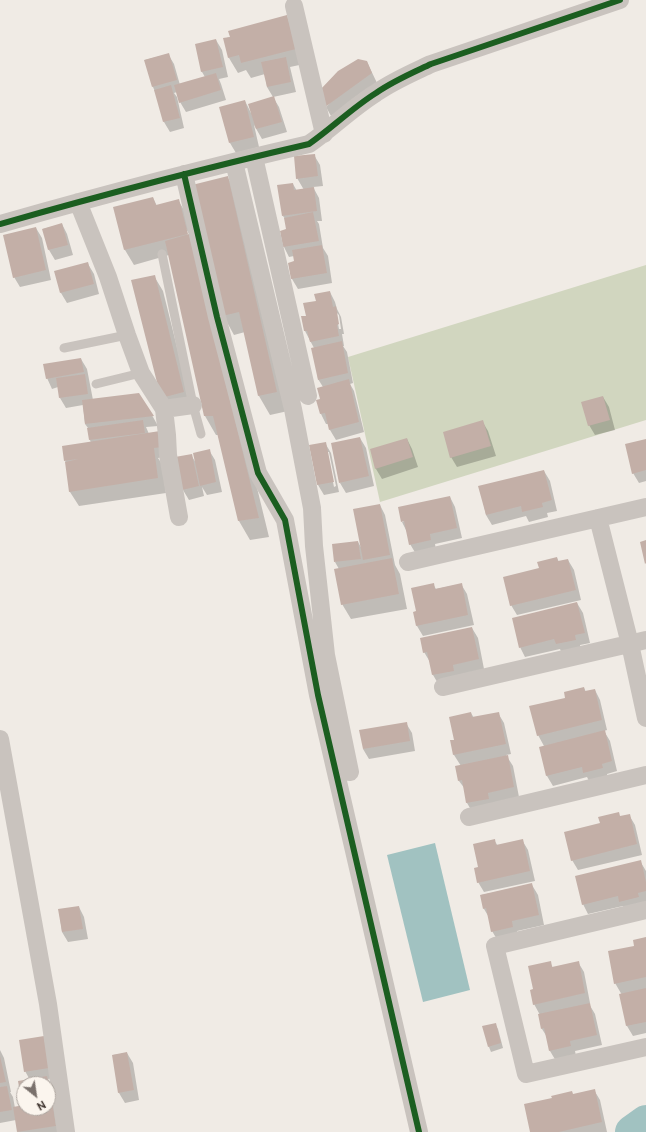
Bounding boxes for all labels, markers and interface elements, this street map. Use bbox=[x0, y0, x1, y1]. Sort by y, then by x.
north arrow bbox=[16, 1076, 56, 1116]
text: N bbox=[35, 1098, 48, 1113]

